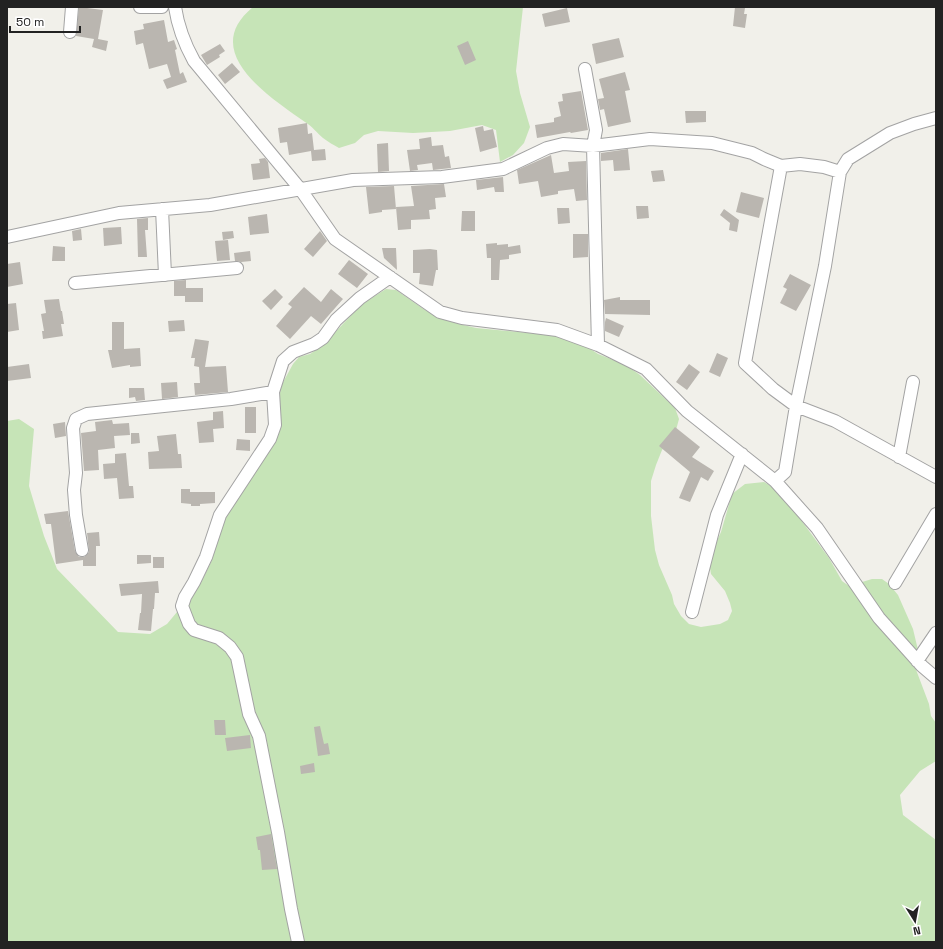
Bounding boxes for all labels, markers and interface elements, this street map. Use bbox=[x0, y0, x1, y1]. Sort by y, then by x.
scale bar bbox=[10, 8, 80, 34]
text: 50 m bbox=[16, 14, 44, 30]
north arrow bbox=[895, 901, 935, 941]
text: N bbox=[912, 923, 922, 938]

